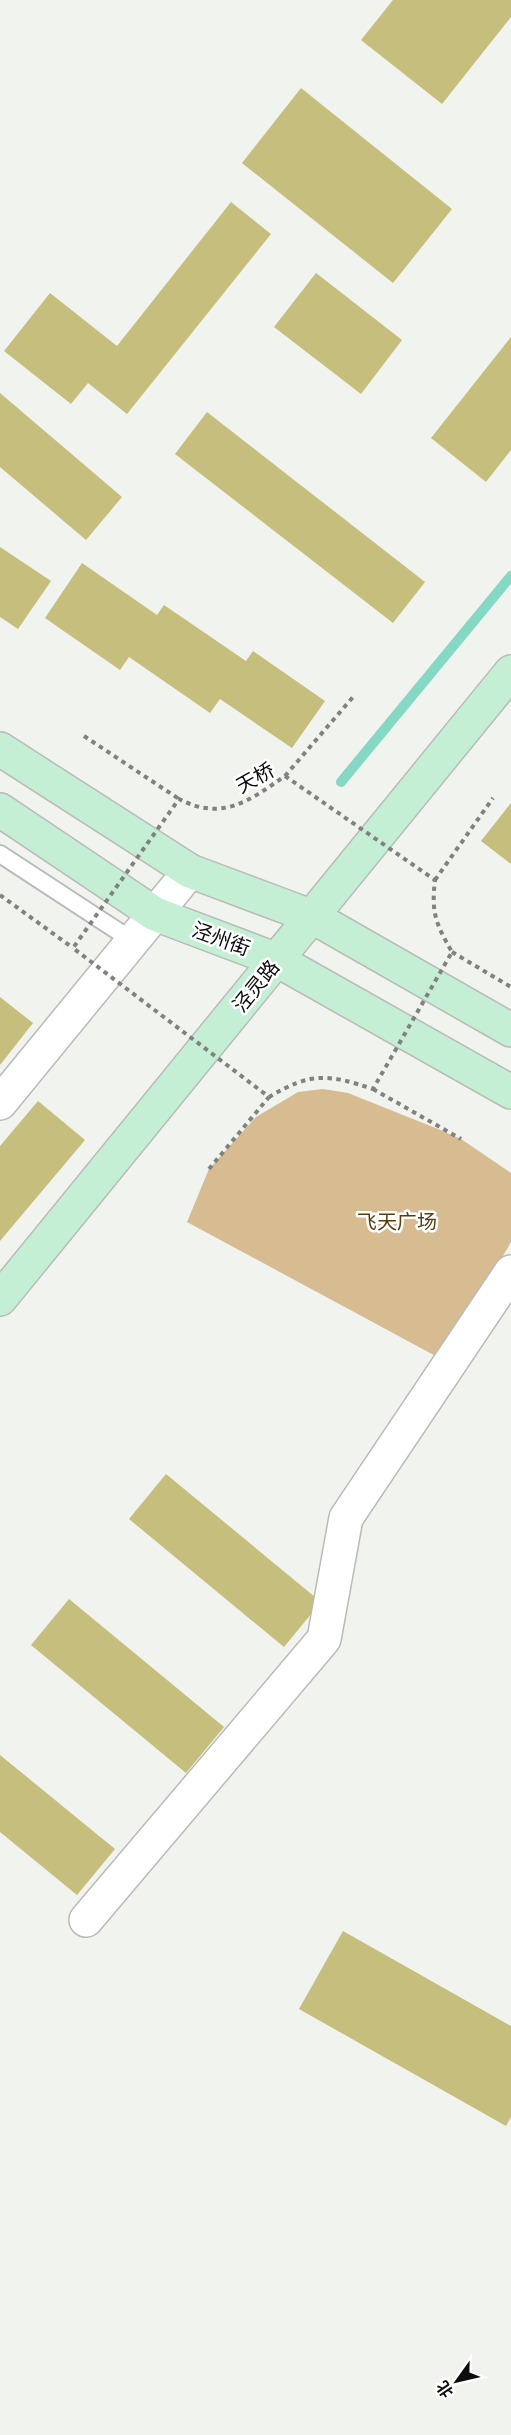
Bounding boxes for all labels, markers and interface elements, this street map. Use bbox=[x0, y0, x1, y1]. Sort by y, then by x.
street label: 天桥 bbox=[231, 756, 279, 800]
street label: 泾州街 bbox=[188, 916, 254, 962]
street label: 泾灵路 bbox=[226, 954, 286, 1018]
park label: 飞天广场 bbox=[357, 1208, 437, 1236]
north arrow bbox=[427, 2351, 487, 2411]
text: 北 bbox=[431, 2376, 459, 2402]

